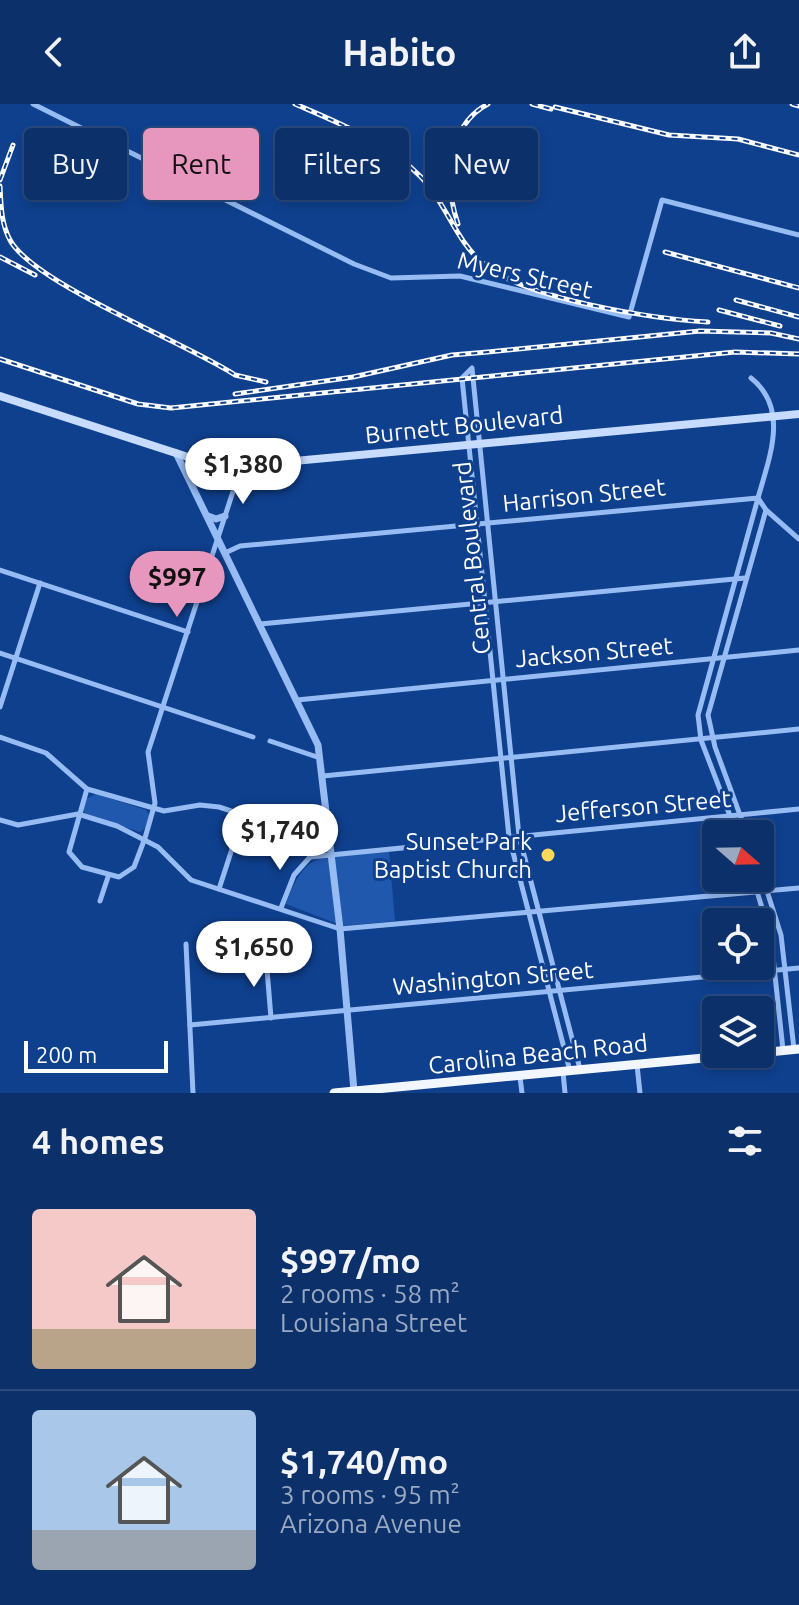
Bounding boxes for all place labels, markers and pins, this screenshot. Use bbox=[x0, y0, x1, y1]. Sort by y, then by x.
pin: $1,380 bbox=[178, 438, 308, 506]
pin: $997 bbox=[130, 551, 224, 619]
pin: $1,740 bbox=[215, 804, 345, 872]
place label: Sunset Park Baptist Church bbox=[374, 828, 532, 883]
marker: Sunset Park Baptist Church bbox=[539, 846, 557, 864]
pin: $1,650 bbox=[189, 921, 319, 989]

